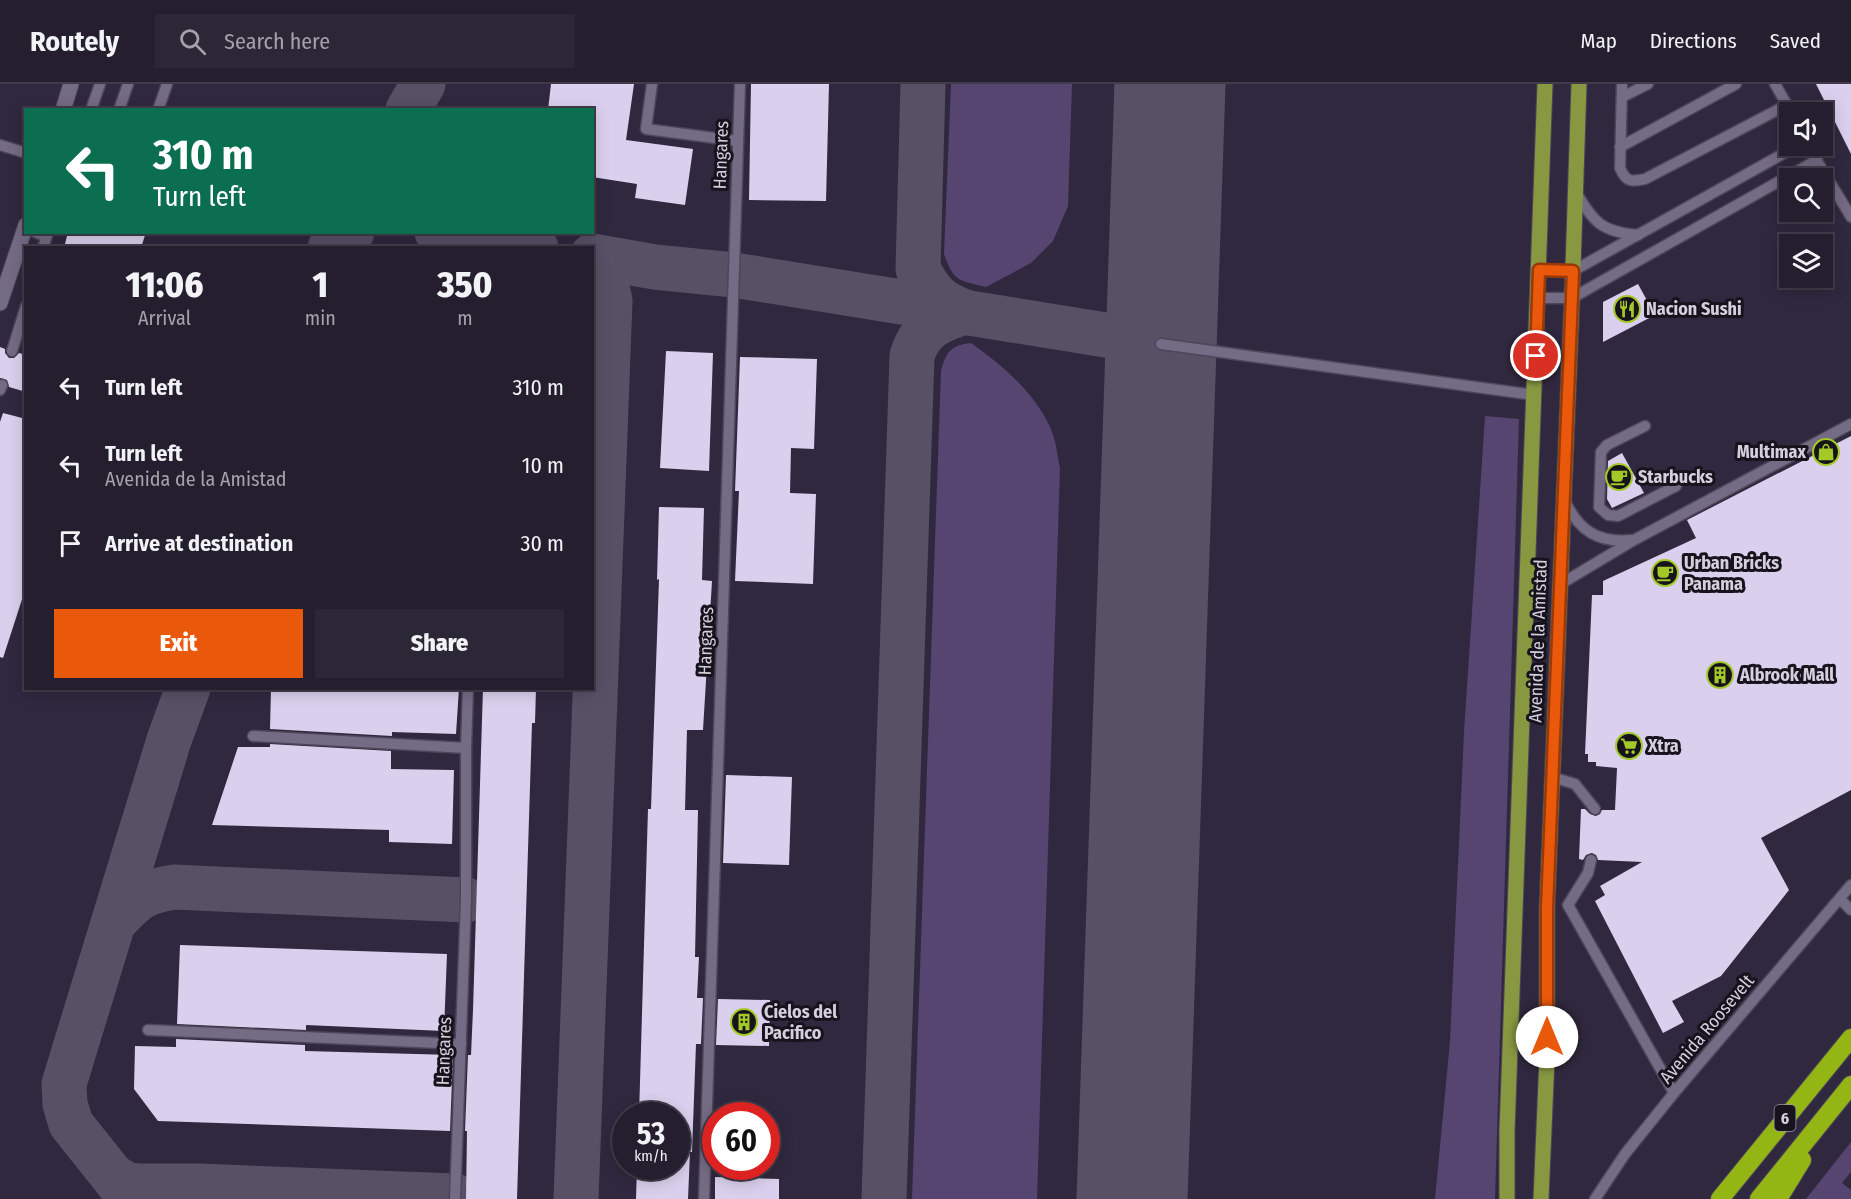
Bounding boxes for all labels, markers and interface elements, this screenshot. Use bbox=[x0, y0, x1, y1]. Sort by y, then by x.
search box bbox=[155, 14, 575, 68]
text: Routely bbox=[30, 25, 119, 58]
icon: search bbox=[176, 25, 209, 58]
text: Search here bbox=[224, 28, 330, 55]
text: Map bbox=[1580, 28, 1617, 54]
text: Directions bbox=[1650, 28, 1737, 54]
text: Saved bbox=[1770, 28, 1821, 54]
map controls bbox=[1779, 102, 1833, 288]
button: sound bbox=[1779, 102, 1833, 156]
street label: Hangares bbox=[709, 120, 733, 190]
text: 310 m bbox=[153, 130, 254, 180]
icon: left bbox=[54, 132, 132, 210]
button: search bbox=[1779, 168, 1833, 222]
text: Turn left bbox=[153, 181, 246, 213]
button: layers bbox=[1779, 234, 1833, 288]
text: 11:06 bbox=[125, 263, 203, 307]
text: 1 bbox=[313, 263, 328, 307]
text: 350 bbox=[437, 263, 493, 307]
restaurant icon: Nacion Sushi bbox=[1612, 294, 1642, 324]
place label: Nacion Sushi bbox=[1646, 298, 1742, 320]
text: Arrival bbox=[138, 306, 191, 330]
text: min bbox=[305, 306, 336, 330]
text: m bbox=[457, 306, 473, 330]
pin bbox=[1510, 330, 1561, 381]
icon: arrive bbox=[1519, 339, 1552, 372]
icon: left bbox=[54, 371, 87, 404]
text: Turn left bbox=[105, 374, 183, 401]
text: 310 m bbox=[512, 374, 564, 401]
shop icon: Multimax bbox=[1811, 437, 1841, 467]
text: Turn left bbox=[105, 440, 183, 467]
place label: Multimax bbox=[1737, 441, 1807, 463]
icon: left bbox=[54, 449, 87, 482]
text: 10 m bbox=[522, 452, 564, 479]
cafe icon: Starbucks bbox=[1604, 462, 1634, 492]
place label: Starbucks bbox=[1638, 466, 1713, 488]
text: Avenida de la Amistad bbox=[105, 467, 286, 491]
icon: arrive bbox=[54, 527, 87, 560]
text: Arrive at destination bbox=[105, 530, 293, 557]
text: 30 m bbox=[521, 530, 564, 557]
place label: Urban Bricks Panama bbox=[1684, 552, 1779, 595]
cafe icon: Urban Bricks Panama bbox=[1650, 558, 1680, 588]
street label: Avenida de la Amistad bbox=[1524, 559, 1552, 723]
street label: Hangares bbox=[694, 606, 718, 676]
button: Exit bbox=[54, 609, 303, 678]
button: Share bbox=[315, 609, 564, 678]
building icon: Albrook Mall bbox=[1705, 660, 1735, 690]
place label: Albrook Mall bbox=[1739, 664, 1834, 686]
supermarket icon: Xtra bbox=[1614, 731, 1644, 761]
place label: Xtra bbox=[1647, 735, 1679, 757]
street label: Avenida Roosevelt bbox=[1655, 970, 1759, 1088]
place label: Cielos del Pacifico bbox=[764, 1001, 837, 1044]
position arrow bbox=[1515, 1005, 1579, 1069]
building icon: Cielos del Pacifico bbox=[729, 1007, 759, 1037]
street label: Hangares bbox=[432, 1016, 456, 1086]
speed limit sign: 60 bbox=[702, 1102, 780, 1180]
road number: 6 bbox=[1774, 1105, 1796, 1131]
text: 53 bbox=[637, 1116, 665, 1152]
text: km/h bbox=[634, 1147, 668, 1165]

